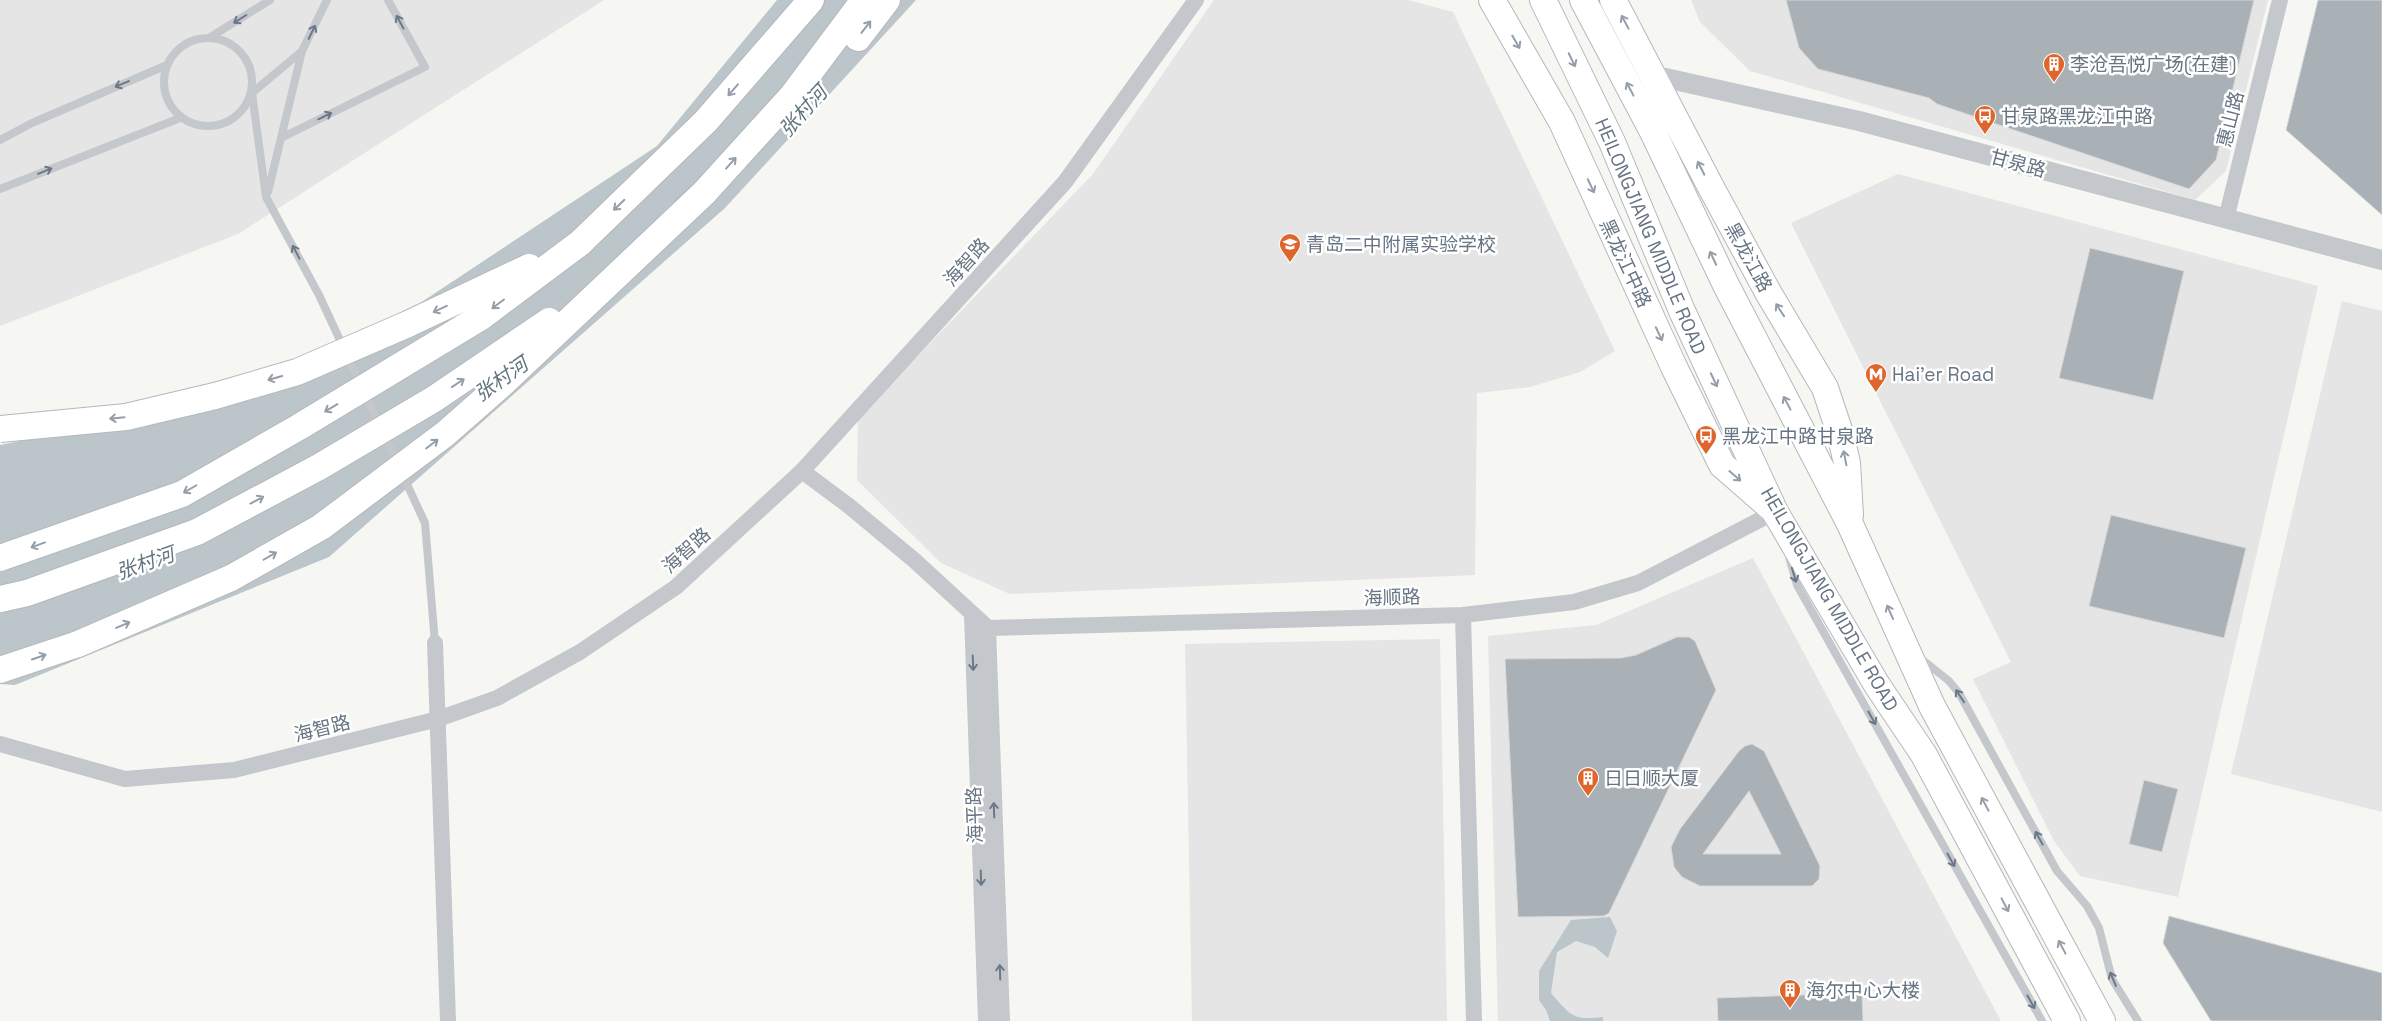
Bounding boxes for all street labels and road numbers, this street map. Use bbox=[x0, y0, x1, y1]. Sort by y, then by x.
street label: 惠山路 bbox=[2211, 88, 2250, 150]
street label: HEILONGJIANG MIDDLE ROAD bbox=[1589, 114, 1712, 358]
street label: 甘泉路 bbox=[1987, 144, 2049, 183]
street label: 黑龙江中路 bbox=[1594, 215, 1657, 312]
street label: 黑龙江路 bbox=[1719, 218, 1778, 297]
street label: 海智路 bbox=[938, 233, 995, 292]
street label: HEILONGJIANG MIDDLE ROAD bbox=[1755, 483, 1904, 716]
street label: 海智路 bbox=[657, 522, 716, 579]
street label: 海顺路 bbox=[1363, 584, 1421, 611]
street label: 海智路 bbox=[291, 709, 353, 748]
street label: 海平路 bbox=[961, 786, 988, 844]

